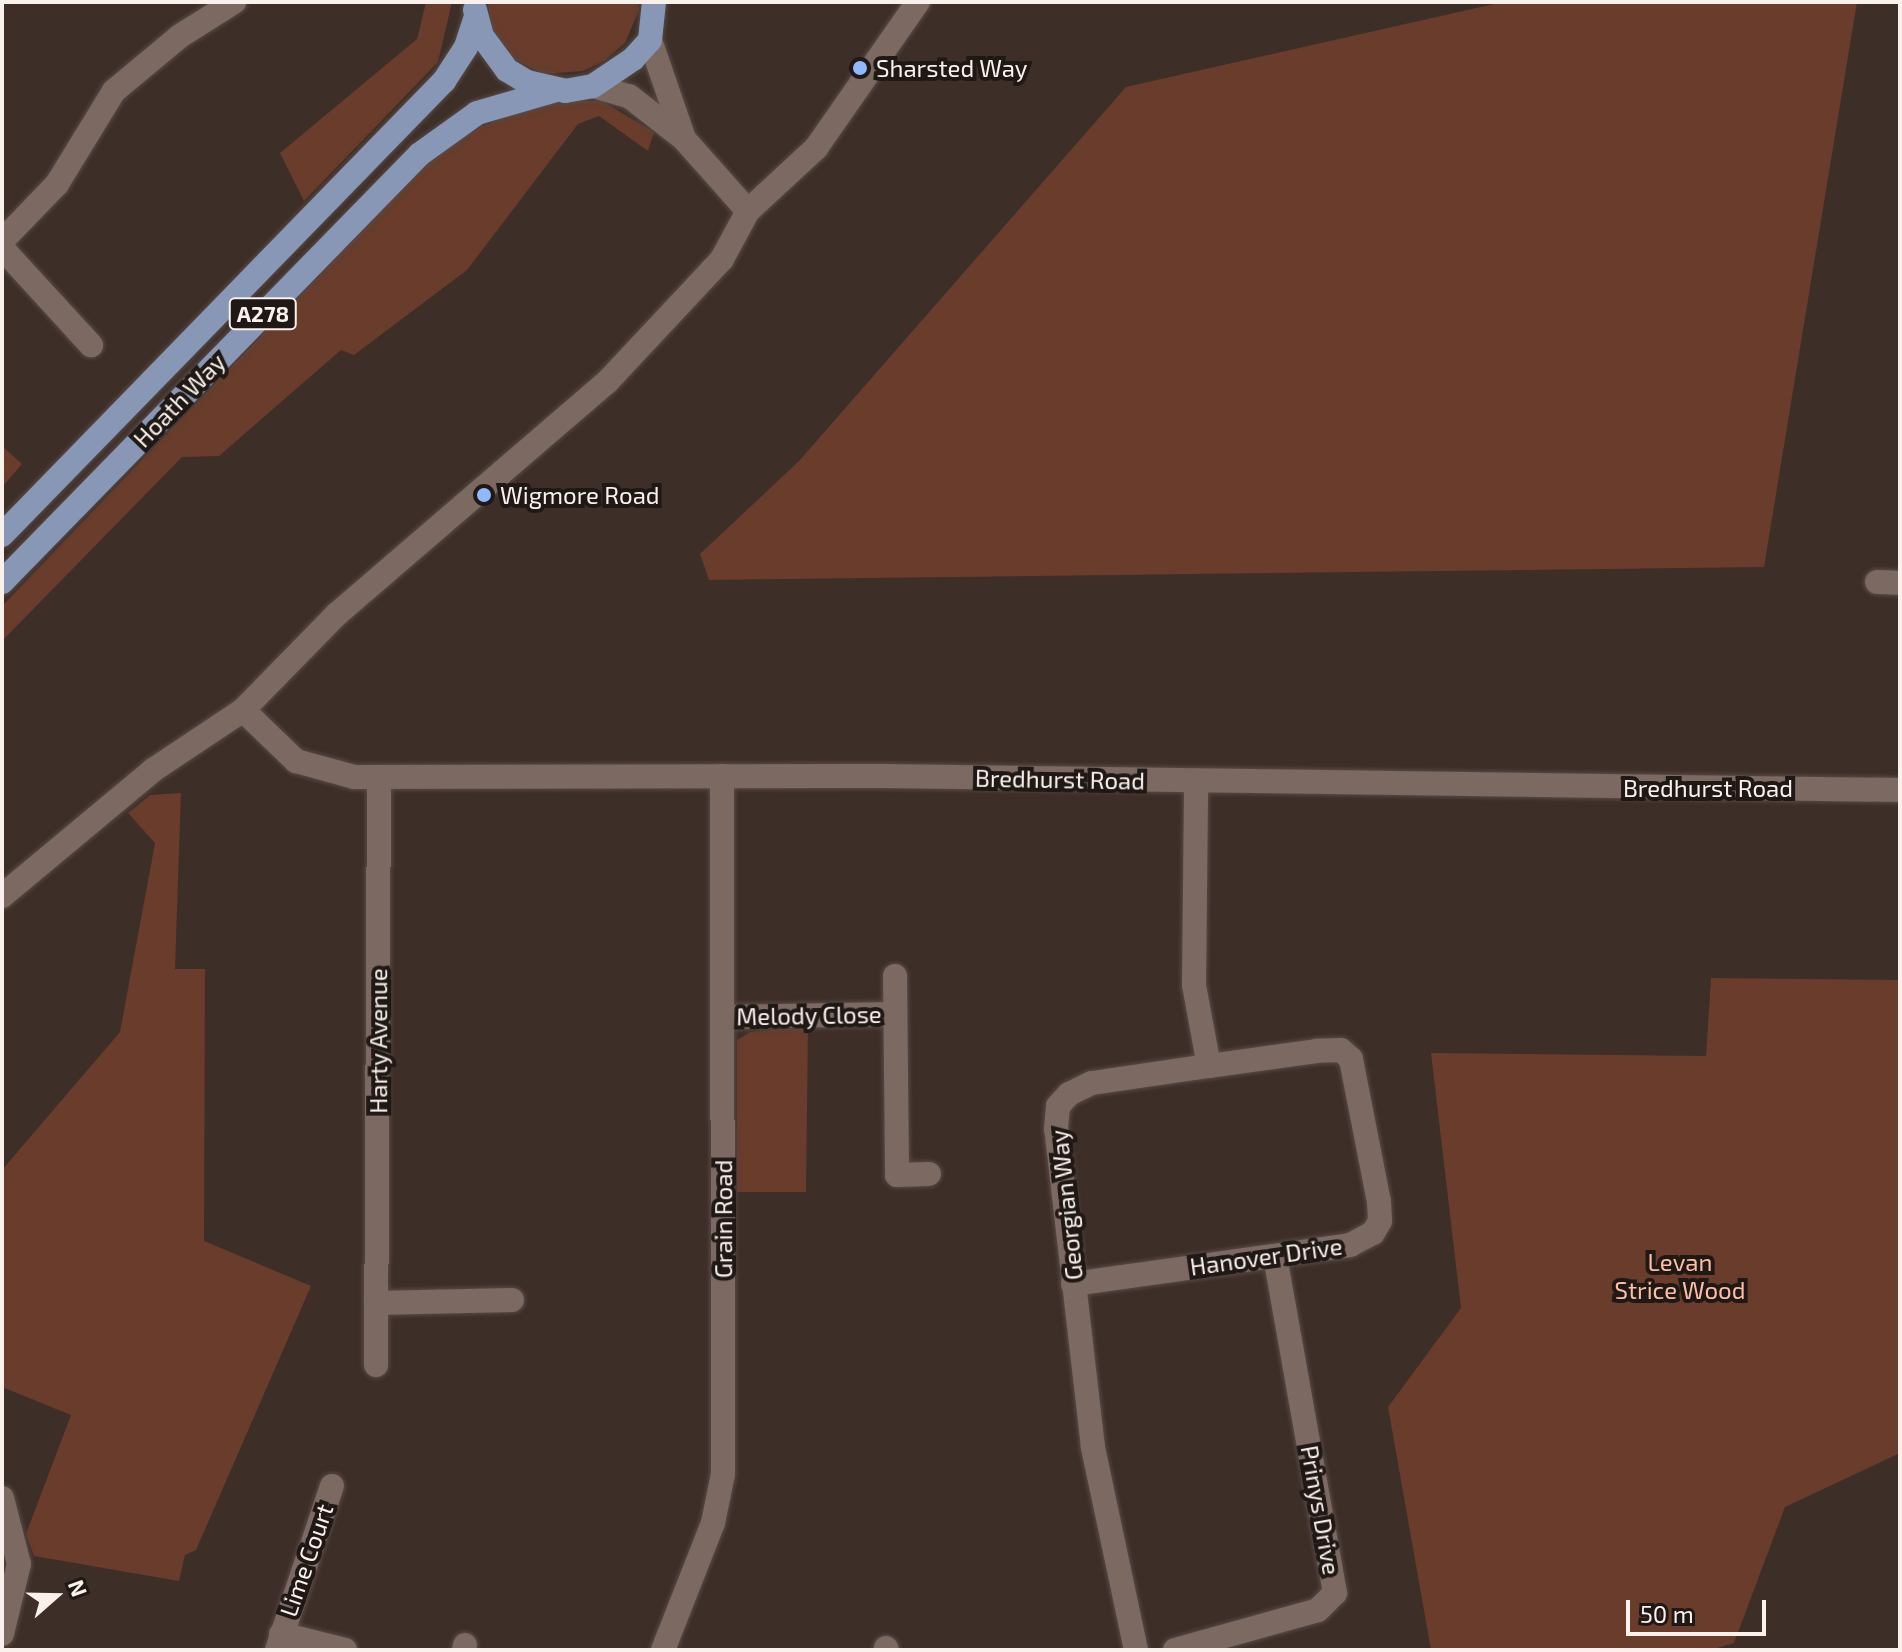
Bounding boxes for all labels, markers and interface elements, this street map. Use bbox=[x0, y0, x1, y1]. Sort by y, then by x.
place label: Sharsted Way bbox=[876, 54, 1028, 82]
marker: Sharsted Way bbox=[851, 59, 869, 77]
road number: A278 bbox=[227, 296, 299, 332]
street label: Hoath Way bbox=[127, 347, 231, 453]
place label: Wigmore Road bbox=[500, 481, 660, 509]
marker: Wigmore Road bbox=[475, 486, 493, 504]
street label: Bredhurst Road bbox=[975, 763, 1145, 795]
street label: Bredhurst Road bbox=[1623, 774, 1793, 802]
street label: Harty Avenue bbox=[364, 968, 392, 1114]
street label: Melody Close bbox=[736, 999, 882, 1031]
street label: Georgian Way bbox=[1044, 1128, 1088, 1282]
street label: Grain Road bbox=[709, 1160, 737, 1278]
street label: Hanover Drive bbox=[1188, 1231, 1344, 1281]
park label: Levan Strice Wood bbox=[1614, 1248, 1746, 1304]
street label: Prinys Drive bbox=[1295, 1443, 1347, 1577]
street label: Lime Court bbox=[273, 1500, 339, 1620]
north arrow bbox=[16, 1556, 96, 1636]
text: N bbox=[64, 1576, 93, 1600]
scale bar bbox=[1630, 1584, 1770, 1634]
text: 50 m bbox=[1640, 1599, 1694, 1628]

